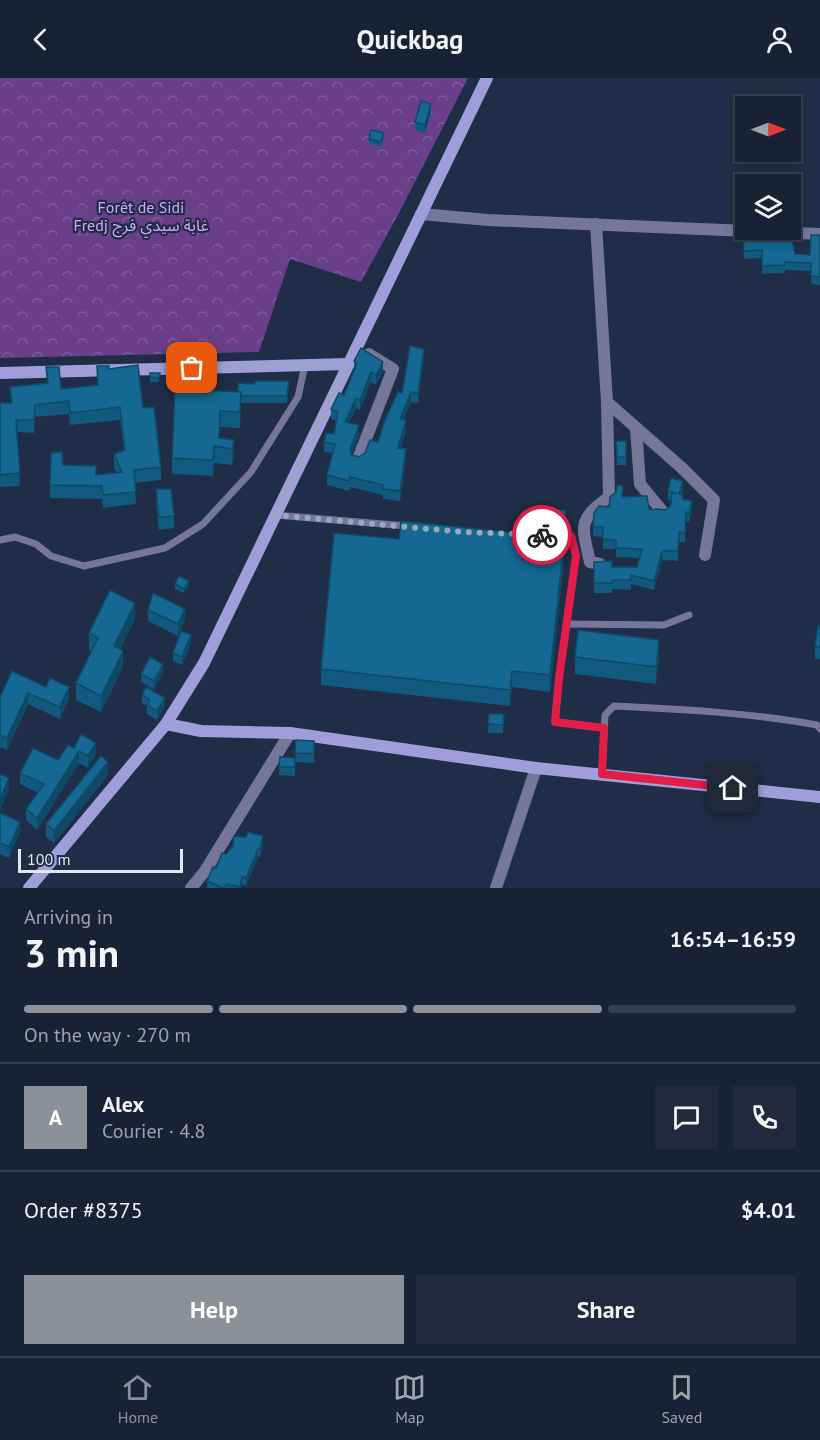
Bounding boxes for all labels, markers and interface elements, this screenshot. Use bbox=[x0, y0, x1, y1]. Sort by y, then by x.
text: Quickbag bbox=[356, 22, 464, 56]
icon: back bbox=[24, 23, 57, 56]
icon: person bbox=[763, 23, 796, 56]
north arrow bbox=[735, 96, 801, 162]
map controls bbox=[735, 96, 801, 240]
button: layers bbox=[735, 174, 801, 240]
park label: Forêt de Sidi Fredj غابة سيدي فرج bbox=[73, 197, 209, 238]
pin bbox=[166, 342, 217, 393]
icon: bag bbox=[175, 351, 208, 384]
courier bbox=[512, 505, 572, 565]
icon: bike bbox=[526, 519, 559, 552]
pin bbox=[707, 762, 758, 813]
icon: home bbox=[716, 771, 749, 804]
scale bar bbox=[18, 846, 183, 874]
text: 100 m bbox=[27, 849, 70, 869]
text: Arriving in bbox=[24, 904, 113, 930]
text: 16:54–16:59 bbox=[670, 925, 796, 953]
text: 3 min bbox=[24, 927, 119, 978]
text: On the way · 270 m bbox=[24, 1022, 191, 1048]
button: chat bbox=[655, 1086, 718, 1149]
button: phone bbox=[733, 1086, 796, 1149]
text: Alex bbox=[102, 1090, 144, 1118]
text: A bbox=[49, 1103, 62, 1131]
text: Courier · 4.8 bbox=[102, 1118, 205, 1144]
text: Order #8375 bbox=[24, 1196, 143, 1224]
text: $4.01 bbox=[741, 1196, 796, 1224]
button: Help bbox=[24, 1275, 404, 1344]
button: Share bbox=[416, 1275, 796, 1344]
tab: Home bbox=[118, 1371, 158, 1427]
tab: Map bbox=[393, 1371, 426, 1427]
tab: Saved bbox=[662, 1371, 702, 1427]

